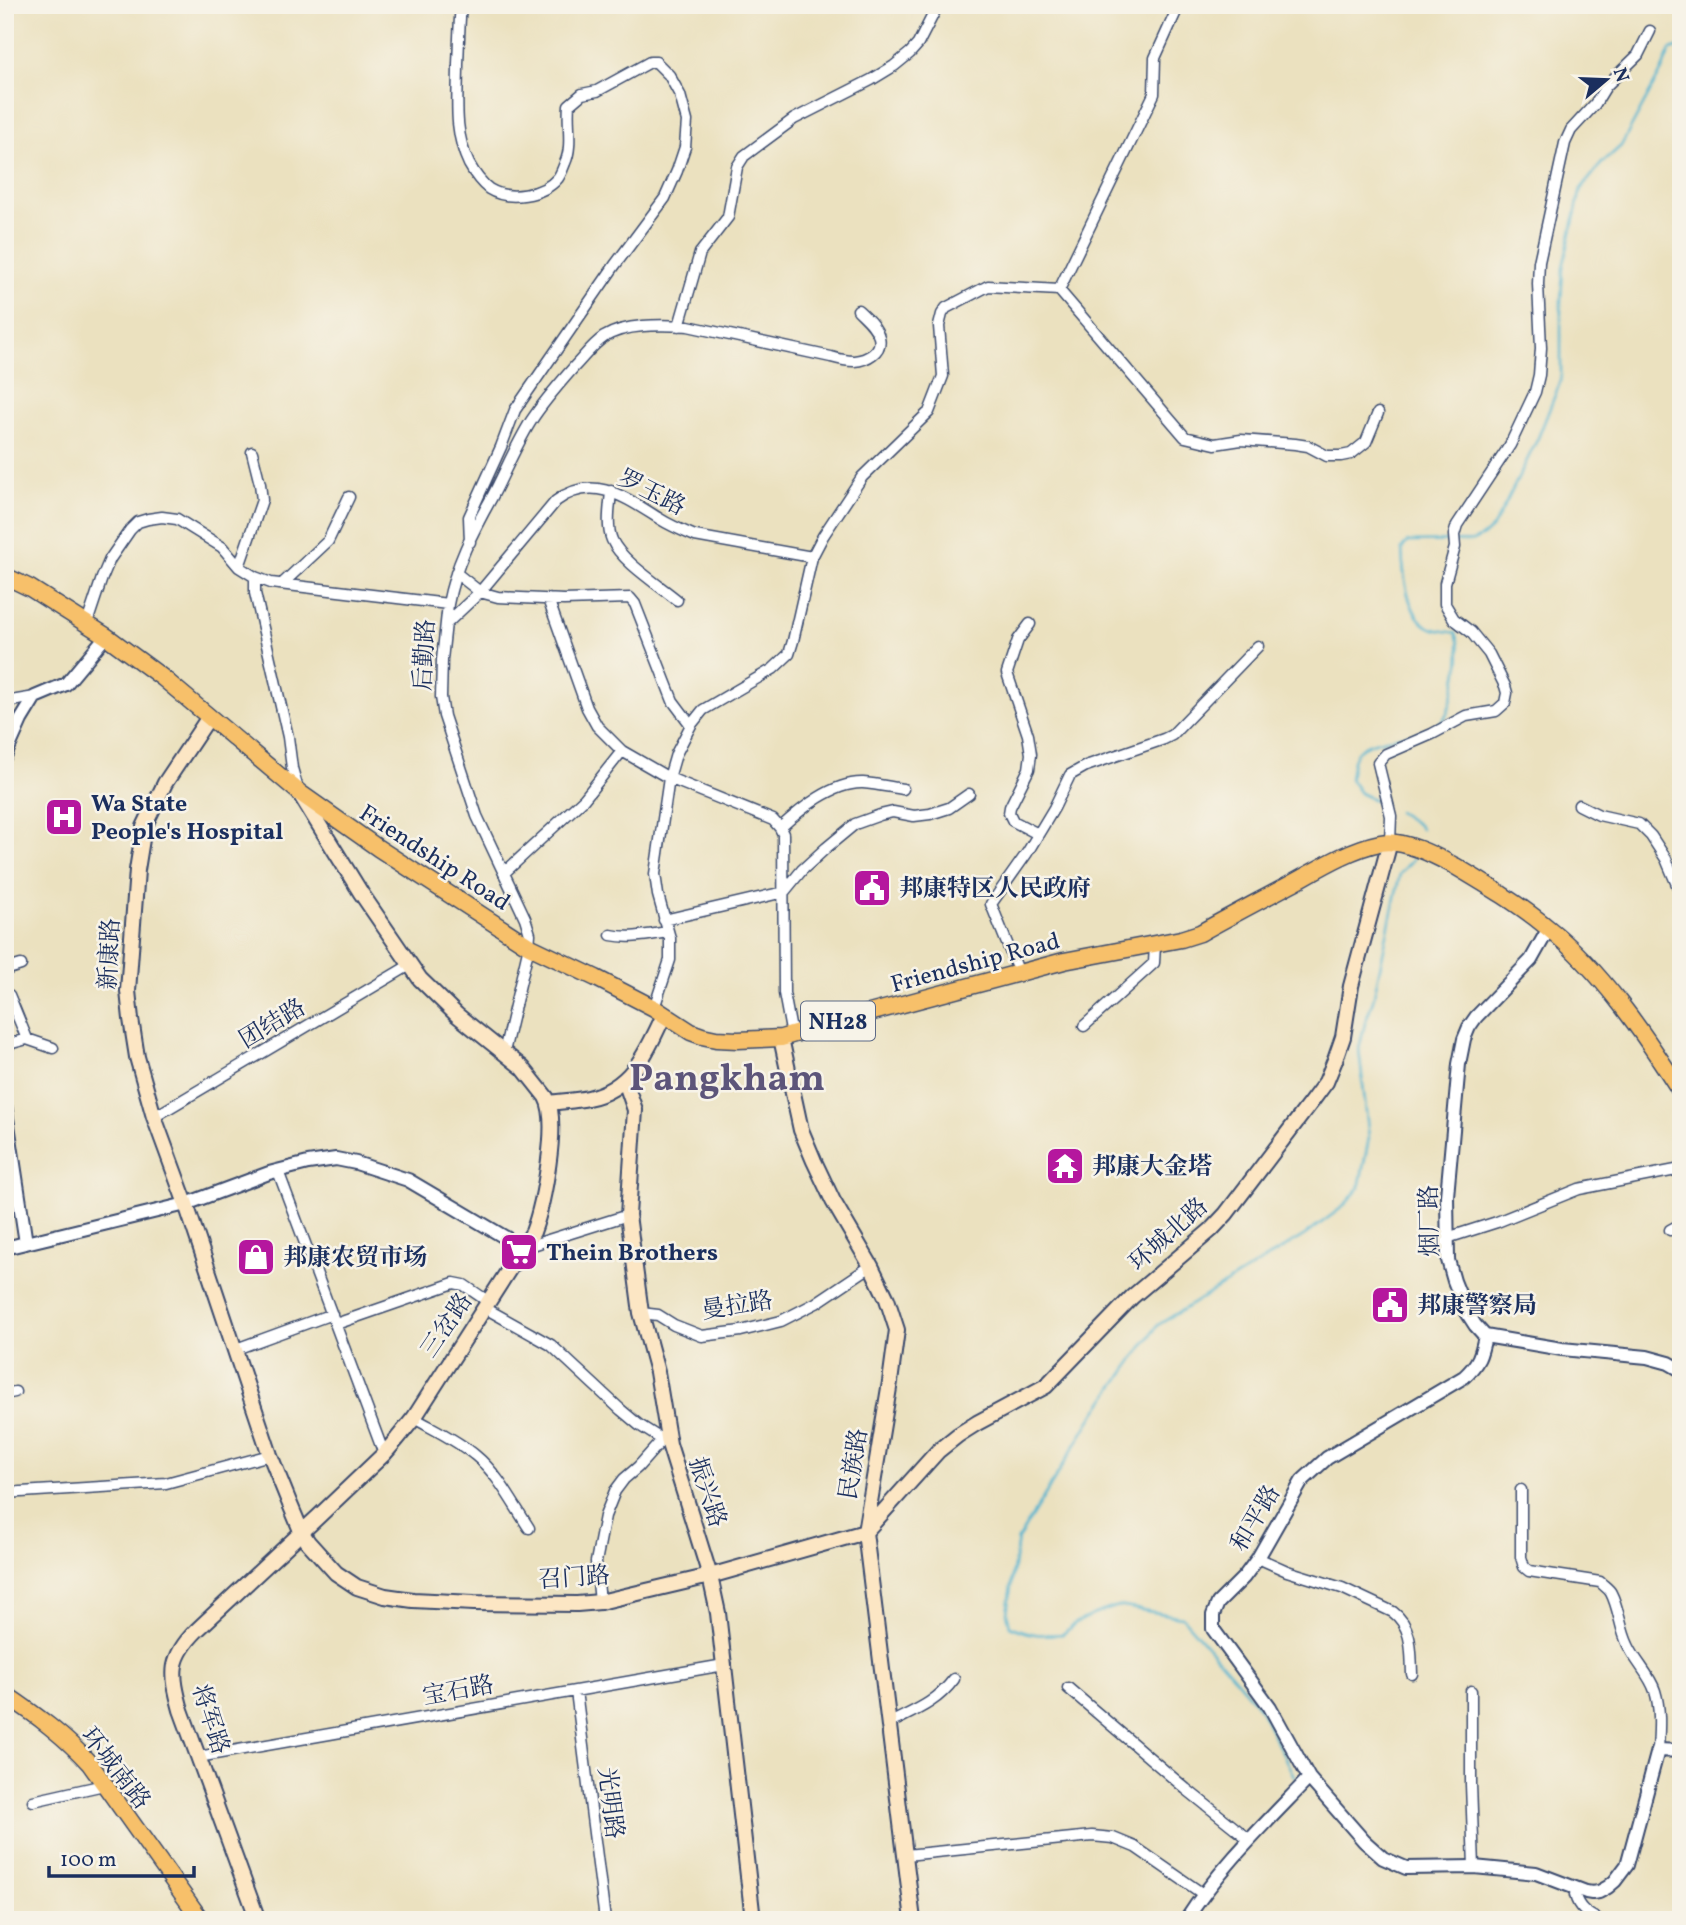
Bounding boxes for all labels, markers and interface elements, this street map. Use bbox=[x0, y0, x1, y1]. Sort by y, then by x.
north arrow bbox=[1570, 46, 1640, 116]
text: N bbox=[1606, 64, 1635, 86]
street label: 罗玉路 bbox=[611, 462, 691, 525]
street label: 后勤路 bbox=[407, 618, 445, 692]
place label: Wa State People's Hospital bbox=[91, 788, 283, 850]
hospital icon: Wa State People's Hospital bbox=[43, 796, 85, 838]
street label: Friendship Road bbox=[352, 797, 516, 920]
public building icon: 邦康特区人民政府 bbox=[851, 867, 893, 909]
place label: 邦康特区人民政府 bbox=[899, 873, 1091, 907]
street label: 新康路 bbox=[92, 917, 130, 991]
street label: Friendship Road bbox=[887, 925, 1064, 1003]
street label: 团结路 bbox=[233, 992, 313, 1058]
road number: NH28 bbox=[801, 1002, 875, 1040]
district label: Pangkham bbox=[629, 1054, 825, 1107]
temple icon: 邦康大金塔 bbox=[1044, 1145, 1086, 1187]
place label: 邦康大金塔 bbox=[1092, 1151, 1212, 1185]
street label: 烟厂路 bbox=[1413, 1185, 1449, 1257]
street label: 环城北路 bbox=[1122, 1191, 1216, 1280]
supermarket icon: Thein Brothers bbox=[498, 1231, 540, 1273]
shop icon: 邦康农贸市场 bbox=[235, 1236, 277, 1278]
place label: Thein Brothers bbox=[546, 1237, 718, 1271]
place label: 邦康农贸市场 bbox=[283, 1242, 427, 1276]
public building icon: 邦康警察局 bbox=[1369, 1284, 1411, 1326]
street label: 曼拉路 bbox=[699, 1285, 776, 1329]
street label: 三岔路 bbox=[413, 1287, 482, 1365]
place label: 邦康警察局 bbox=[1417, 1290, 1537, 1324]
street label: 民族路 bbox=[833, 1426, 877, 1503]
street label: 振兴路 bbox=[679, 1453, 733, 1532]
street label: 和平路 bbox=[1224, 1479, 1290, 1559]
street label: 召门路 bbox=[537, 1560, 611, 1598]
street label: 宝石路 bbox=[420, 1669, 497, 1715]
street label: 将军路 bbox=[182, 1680, 236, 1759]
street label: 环城南路 bbox=[71, 1721, 157, 1818]
street label: 光明路 bbox=[588, 1765, 630, 1841]
scale bar bbox=[49, 1834, 194, 1878]
text: 100 m bbox=[60, 1846, 117, 1875]

